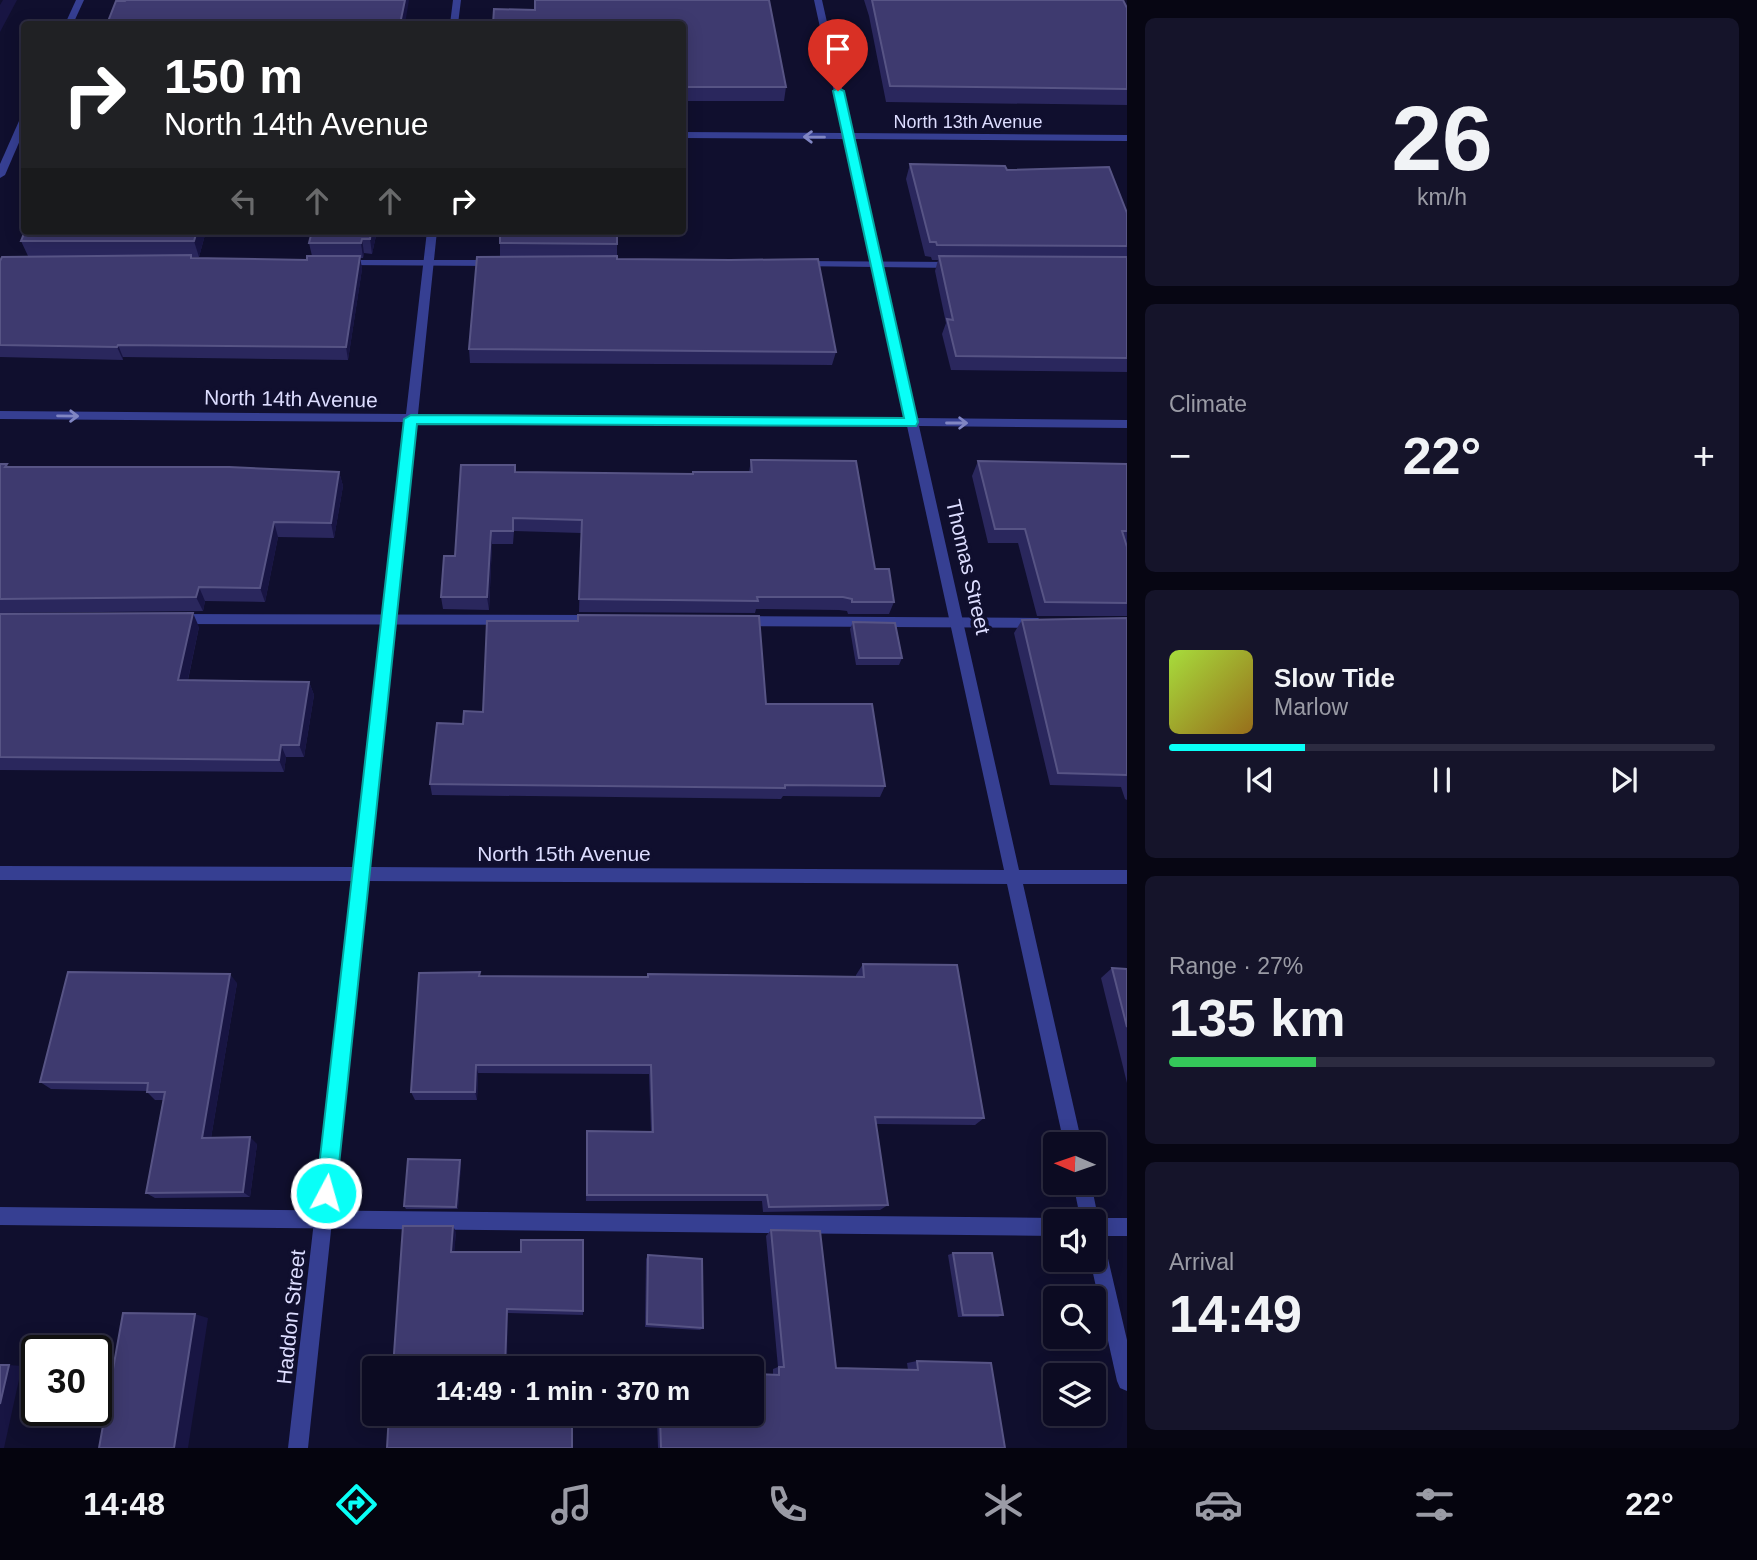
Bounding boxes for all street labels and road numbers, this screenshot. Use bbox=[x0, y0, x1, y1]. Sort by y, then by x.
street label: North 13th Avenue bbox=[894, 112, 1042, 132]
street label: North 14th Avenue bbox=[204, 385, 378, 412]
street label: Thomas Street bbox=[942, 497, 995, 637]
street label: North 15th Avenue bbox=[477, 842, 651, 865]
street label: Haddon Street bbox=[272, 1248, 309, 1385]

